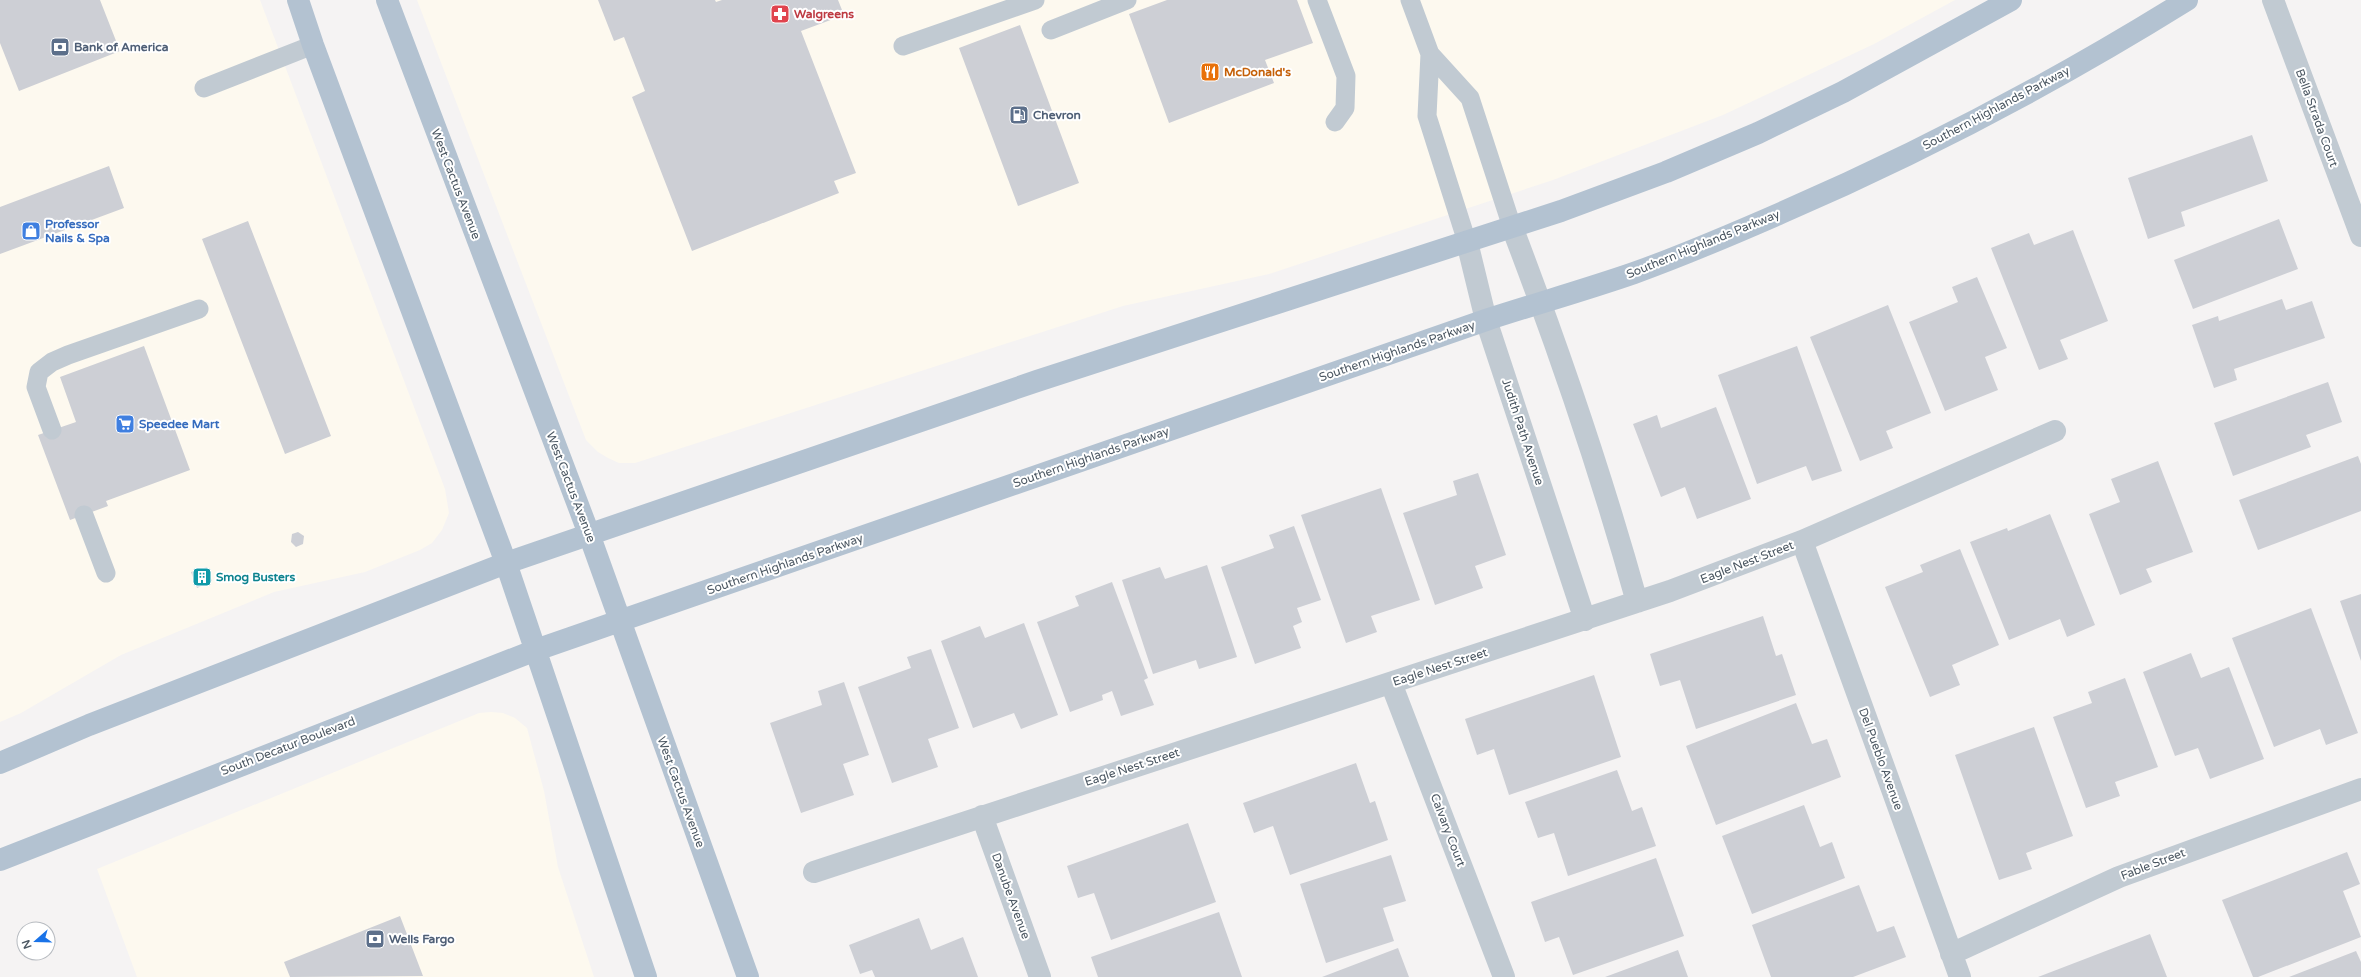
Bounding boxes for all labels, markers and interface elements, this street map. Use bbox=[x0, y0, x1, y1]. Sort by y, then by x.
pharmacy icon: Walgreens bbox=[769, 3, 791, 25]
place label: Walgreens bbox=[794, 7, 854, 22]
bank icon: Bank of America bbox=[49, 36, 71, 58]
place label: Bank of America bbox=[74, 40, 169, 54]
restaurant icon: McDonald's bbox=[1199, 61, 1221, 83]
street label: Southern Highlands Parkway bbox=[1920, 63, 2072, 153]
place label: McDonald's bbox=[1224, 65, 1291, 79]
street label: Bella Strada Court bbox=[2293, 67, 2341, 169]
fuel station icon: Chevron bbox=[1008, 104, 1030, 126]
place label: Chevron bbox=[1033, 108, 1081, 122]
street label: West Cactus Avenue bbox=[428, 127, 484, 241]
street label: Southern Highlands Parkway bbox=[1624, 207, 1782, 281]
place label: Professor Nails & Spa bbox=[45, 217, 110, 246]
shop icon: Professor Nails & Spa bbox=[20, 220, 42, 242]
street label: Southern Highlands Parkway bbox=[1317, 317, 1477, 384]
street label: Judith Path Avenue bbox=[1499, 377, 1547, 487]
supermarket icon: Speedee Mart bbox=[114, 413, 136, 435]
place label: Speedee Mart bbox=[139, 417, 220, 432]
street label: Southern Highlands Parkway bbox=[1011, 423, 1171, 490]
street label: West Cactus Avenue bbox=[543, 430, 599, 544]
street label: Southern Highlands Parkway bbox=[705, 530, 865, 597]
street label: Eagle Nest Street bbox=[1698, 538, 1796, 586]
building icon: Smog Busters bbox=[191, 566, 213, 588]
place label: Smog Busters bbox=[216, 570, 295, 585]
street label: Eagle Nest Street bbox=[1391, 645, 1490, 689]
street label: Del Pueblo Avenue bbox=[1856, 706, 1906, 812]
street label: South Decatur Boulevard bbox=[219, 714, 357, 778]
street label: West Cactus Avenue bbox=[654, 735, 708, 850]
street label: Eagle Nest Street bbox=[1083, 745, 1182, 789]
street label: Calvary Court bbox=[1428, 791, 1469, 869]
street label: Fable Street bbox=[2119, 845, 2188, 883]
street label: Danube Avenue bbox=[989, 851, 1033, 941]
north arrow bbox=[16, 921, 56, 961]
bank icon: Wells Fargo bbox=[364, 928, 386, 950]
place label: Wells Fargo bbox=[389, 932, 455, 947]
text: N bbox=[19, 938, 35, 951]

